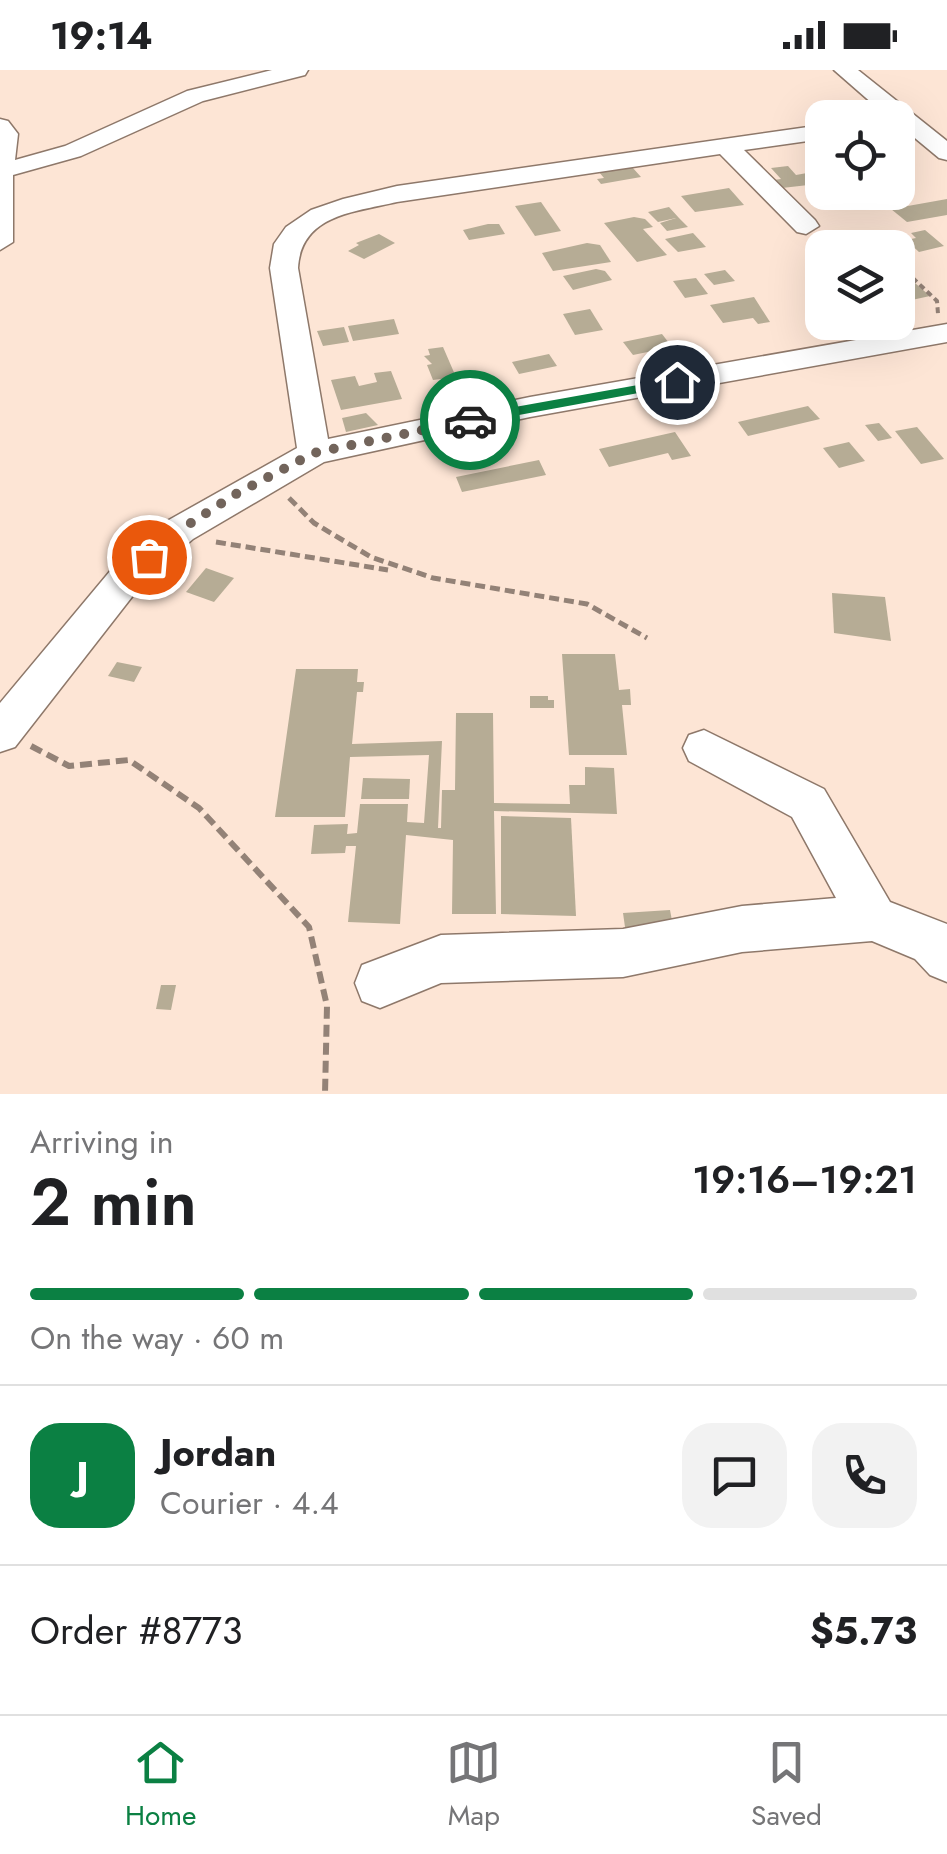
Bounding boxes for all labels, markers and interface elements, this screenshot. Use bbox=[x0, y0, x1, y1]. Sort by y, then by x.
text: 19:14 bbox=[50, 8, 153, 63]
map controls bbox=[805, 100, 915, 340]
button: locate bbox=[805, 100, 915, 210]
button: layers bbox=[805, 230, 915, 340]
pin bbox=[635, 340, 720, 425]
icon: home bbox=[650, 355, 705, 410]
courier bbox=[420, 370, 520, 470]
icon: car bbox=[443, 393, 498, 448]
pin bbox=[107, 515, 192, 600]
icon: bag bbox=[122, 530, 177, 585]
text: Arriving in bbox=[30, 1119, 174, 1165]
text: 19:16–19:21 bbox=[692, 1152, 917, 1207]
text: 2 min bbox=[30, 1155, 197, 1249]
text: On the way · 60 m bbox=[30, 1315, 284, 1361]
button: chat bbox=[682, 1423, 787, 1528]
button: phone bbox=[812, 1423, 917, 1528]
text: Jordan bbox=[160, 1425, 276, 1480]
text: J bbox=[76, 1448, 89, 1503]
text: Courier · 4.4 bbox=[160, 1480, 339, 1526]
text: Order #8773 bbox=[30, 1603, 243, 1658]
text: $5.73 bbox=[810, 1603, 917, 1658]
tab: Home bbox=[125, 1735, 196, 1836]
tab: Map bbox=[446, 1735, 501, 1836]
tab: Saved bbox=[751, 1735, 822, 1836]

